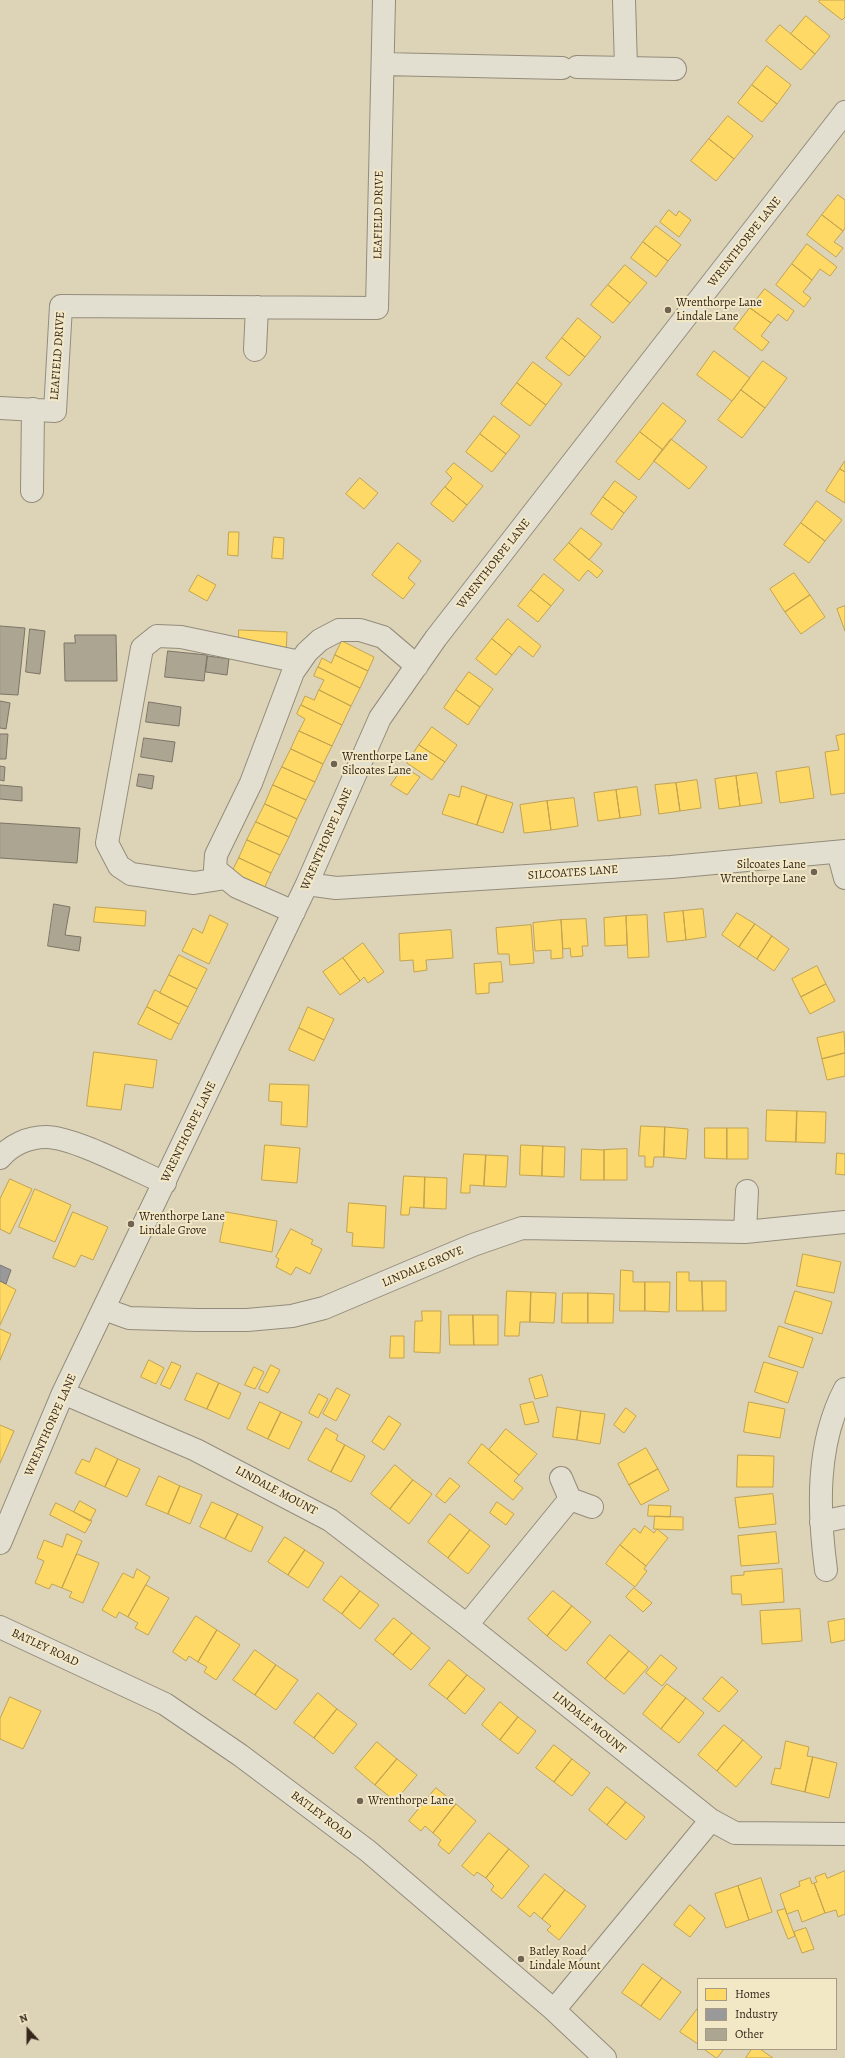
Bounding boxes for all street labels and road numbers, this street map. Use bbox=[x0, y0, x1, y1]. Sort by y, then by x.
street label: LEAFIELD DRIVE bbox=[371, 171, 387, 259]
street label: WRENTHORPE LANE bbox=[705, 194, 785, 290]
street label: LEAFIELD DRIVE bbox=[48, 311, 68, 401]
street label: WRENTHORPE LANE bbox=[454, 516, 534, 612]
street label: WRENTHORPE LANE bbox=[298, 786, 356, 892]
street label: SILCOATES LANE bbox=[527, 863, 619, 883]
street label: WRENTHORPE LANE bbox=[158, 1079, 220, 1185]
street label: LINDALE GROVE bbox=[380, 1243, 466, 1291]
street label: WRENTHORPE LANE bbox=[22, 1372, 80, 1478]
street label: LINDALE MOUNT bbox=[232, 1463, 320, 1519]
street label: BATLEY ROAD bbox=[9, 1626, 81, 1670]
street label: LINDALE MOUNT bbox=[549, 1689, 629, 1757]
street label: BATLEY ROAD bbox=[288, 1788, 354, 1844]

